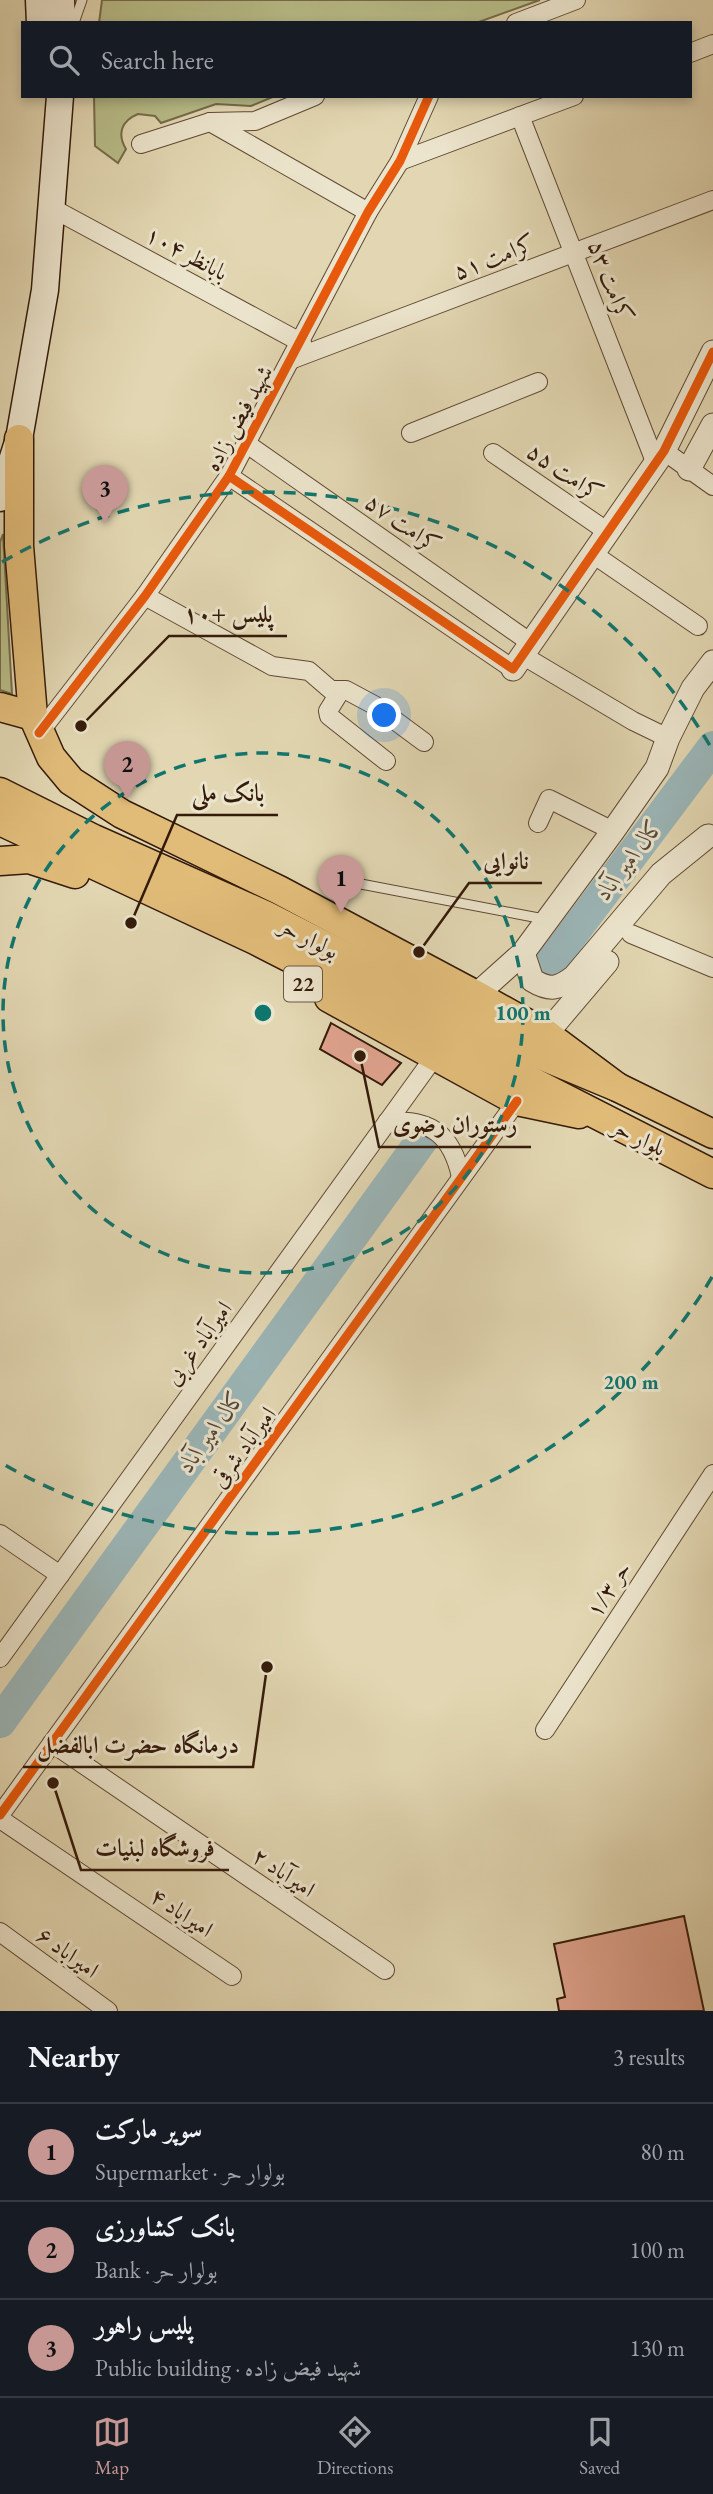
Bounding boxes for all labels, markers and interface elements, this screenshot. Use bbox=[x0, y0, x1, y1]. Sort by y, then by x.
search box bbox=[21, 21, 692, 98]
icon: search bbox=[45, 41, 83, 79]
text: Search here bbox=[101, 43, 214, 77]
street label: بابانظر ۱۰۴ bbox=[141, 219, 233, 287]
street label: کرامت ۵۱ bbox=[449, 228, 539, 286]
street label: کرامت ۵۳ bbox=[582, 236, 640, 326]
street label: شهید فیض زاده bbox=[197, 360, 279, 476]
street label: کرامت ۵۵ bbox=[521, 436, 609, 508]
pin: 3 bbox=[82, 465, 128, 523]
street label: کرامت ۵۷ bbox=[360, 486, 446, 560]
callout: پلیس +۱۰ bbox=[169, 591, 287, 636]
text: پلیس +۱۰ bbox=[183, 598, 274, 632]
your location bbox=[367, 698, 401, 732]
pin: 2 bbox=[104, 741, 150, 799]
callout: بانک ملی bbox=[177, 770, 278, 815]
text: بانک ملی bbox=[191, 777, 264, 812]
water label: کال امیر آباد bbox=[587, 811, 670, 907]
callout: نانوایی bbox=[469, 838, 542, 883]
text: نانوایی bbox=[482, 845, 529, 877]
pin: 1 bbox=[318, 855, 364, 913]
street label: بولوار حر bbox=[272, 909, 344, 966]
road number: 22 bbox=[284, 967, 322, 1002]
text: 100 m bbox=[495, 999, 551, 1026]
centre of rings bbox=[251, 1001, 275, 1025]
callout: رستوران رضوی bbox=[379, 1102, 531, 1147]
text: رستوران رضوی bbox=[393, 1108, 518, 1139]
street label: بلوار حر bbox=[605, 1110, 671, 1163]
street label: امیرآباد غربی bbox=[157, 1295, 239, 1392]
text: 200 m bbox=[603, 1368, 659, 1395]
water label: کال امیر آباد bbox=[170, 1383, 251, 1479]
street label: امیرآباد شرقی bbox=[203, 1400, 283, 1494]
street label: حر ۱/۳ bbox=[579, 1555, 637, 1623]
callout: درمانگاه حضرت ابالفضل bbox=[23, 1722, 253, 1767]
text: درمانگاه حضرت ابالفضل bbox=[37, 1729, 239, 1762]
callout: فروشگاه لبنیات bbox=[81, 1825, 229, 1870]
text: فروشگاه لبنیات bbox=[95, 1832, 215, 1863]
street label: امیرآباد ۲ bbox=[247, 1840, 321, 1904]
street label: امیراباد ۴ bbox=[145, 1880, 219, 1944]
street label: امیراباد ۶ bbox=[31, 1919, 105, 1985]
text: Nearby bbox=[28, 2037, 120, 2076]
text: 3 results bbox=[613, 2042, 685, 2072]
text: سوپر مارکت bbox=[95, 2112, 202, 2146]
text: 1 bbox=[45, 2137, 57, 2167]
text: 80 m bbox=[640, 2137, 685, 2167]
text: Supermarket · بولوار حر bbox=[95, 2157, 285, 2187]
text: بانک کشاورزی bbox=[95, 2210, 235, 2244]
text: 2 bbox=[45, 2235, 57, 2265]
text: 100 m bbox=[629, 2235, 685, 2265]
text: Bank · بولوار حر bbox=[95, 2255, 218, 2285]
text: پلیس راهور bbox=[95, 2308, 193, 2342]
text: 3 bbox=[45, 2333, 57, 2363]
text: 130 m bbox=[629, 2333, 685, 2363]
text: Public building · شهید فیض زاده bbox=[95, 2353, 361, 2383]
tab: Map bbox=[93, 2413, 131, 2480]
tab: Directions bbox=[317, 2413, 393, 2480]
tab: Saved bbox=[579, 2413, 620, 2480]

